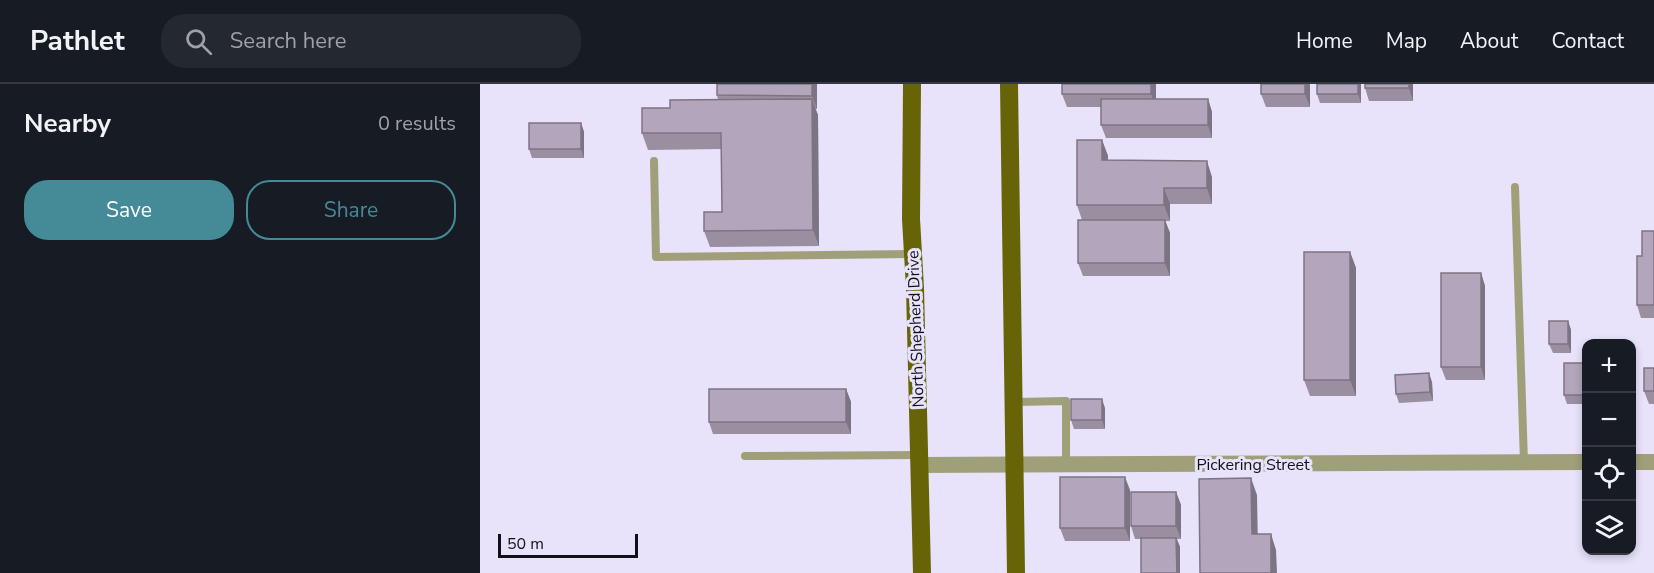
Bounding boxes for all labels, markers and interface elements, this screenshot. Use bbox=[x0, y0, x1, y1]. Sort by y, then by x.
search box bbox=[161, 14, 581, 68]
text: Pathlet bbox=[30, 22, 125, 60]
icon: search bbox=[182, 25, 215, 58]
text: Search here bbox=[230, 26, 346, 56]
text: Home bbox=[1296, 27, 1353, 55]
text: Map bbox=[1386, 27, 1427, 55]
text: About bbox=[1460, 27, 1518, 55]
text: Contact bbox=[1551, 27, 1624, 55]
text: Nearby bbox=[24, 106, 111, 141]
text: 0 results bbox=[378, 110, 456, 137]
button: Save bbox=[24, 180, 234, 240]
button: Share bbox=[246, 180, 456, 240]
street label: North Shepherd Drive bbox=[902, 250, 930, 408]
map controls bbox=[1582, 339, 1636, 555]
button: + bbox=[1582, 339, 1636, 393]
button: − bbox=[1582, 393, 1636, 447]
button: locate bbox=[1582, 447, 1636, 501]
street label: Pickering Street bbox=[1196, 454, 1310, 476]
button: layers bbox=[1582, 501, 1636, 555]
scale bar bbox=[498, 531, 638, 558]
text: 50 m bbox=[507, 533, 544, 555]

